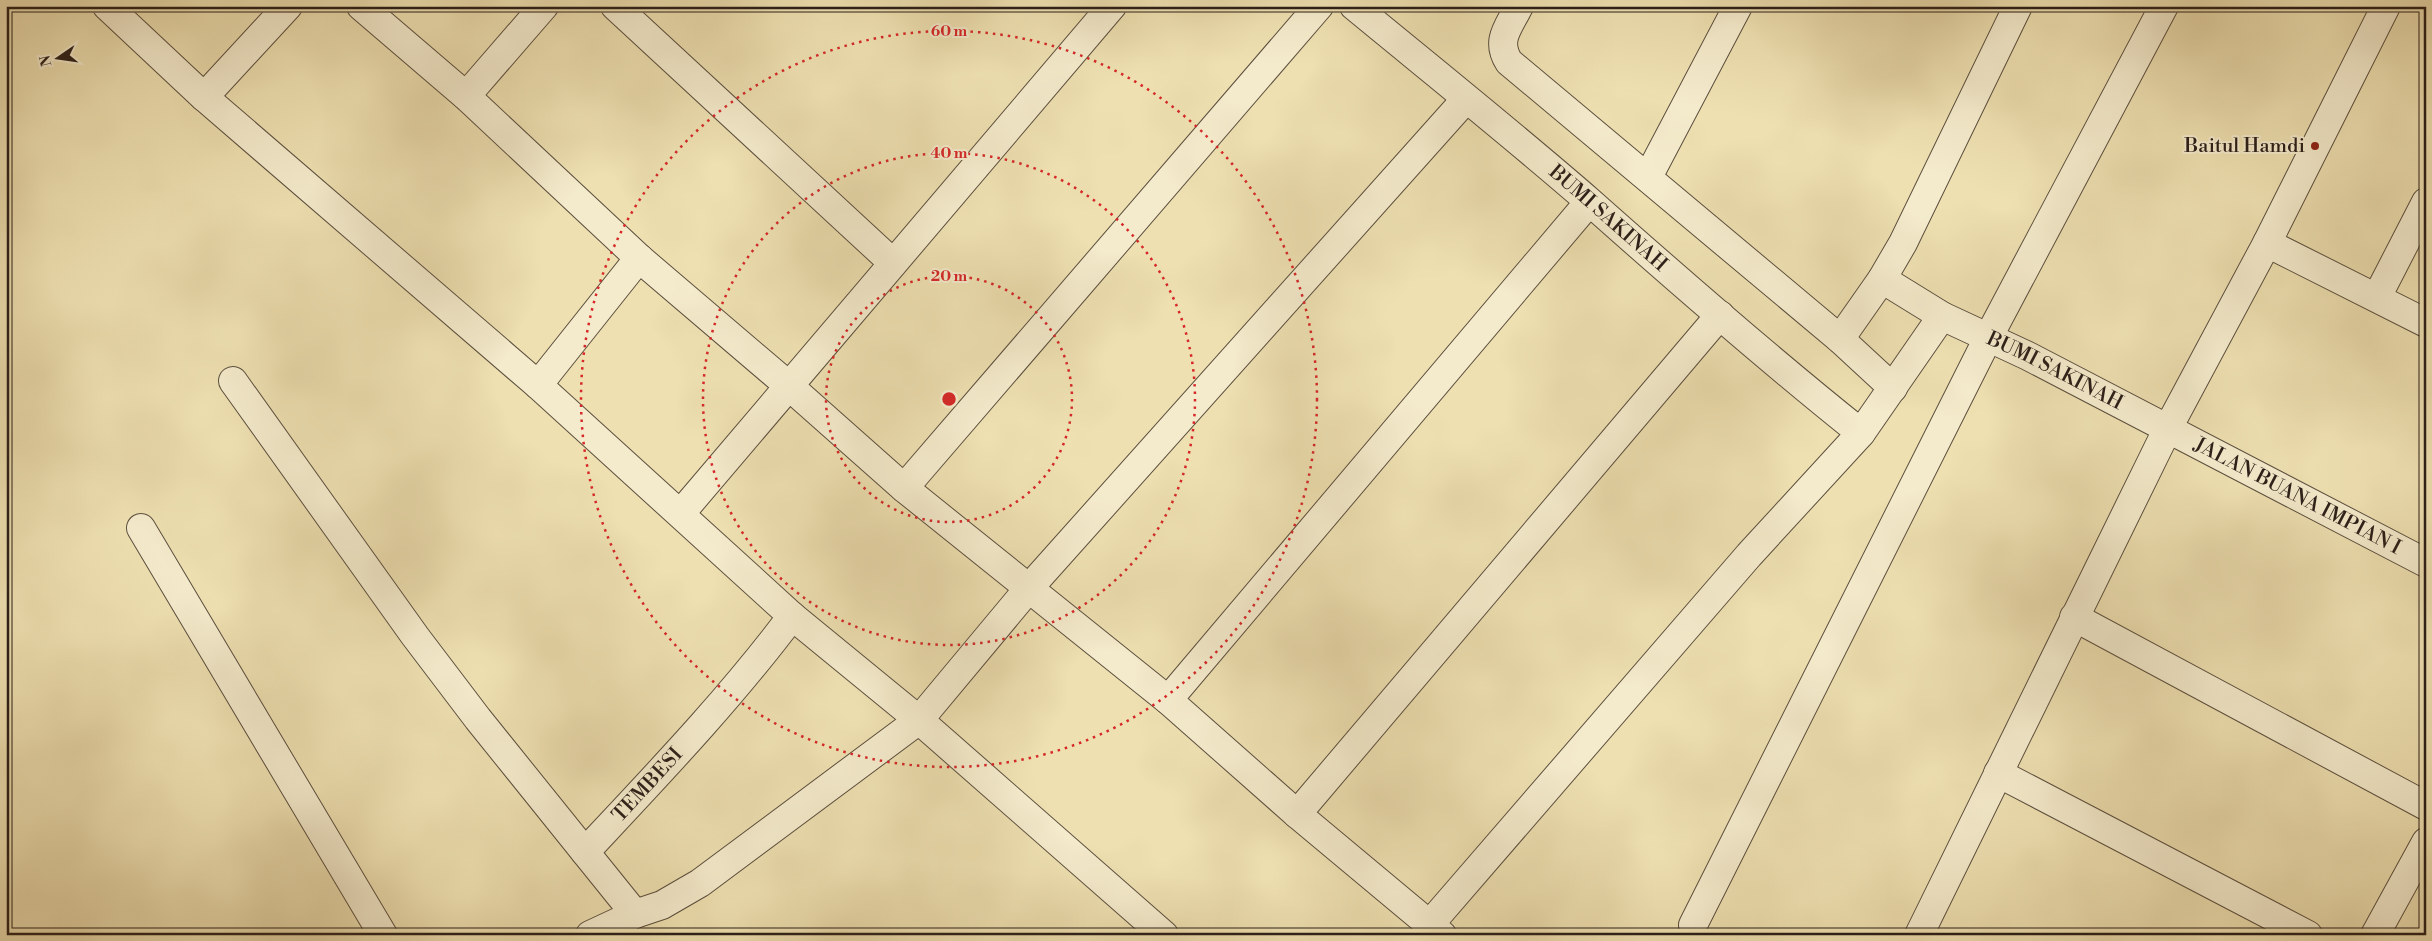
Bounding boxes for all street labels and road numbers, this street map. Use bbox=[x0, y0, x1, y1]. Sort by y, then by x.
street label: BUMI SAKINAH bbox=[1543, 159, 1672, 277]
street label: BUMI SAKINAH bbox=[1982, 326, 2127, 416]
street label: JALAN BUANA IMPIAN I bbox=[2189, 432, 2405, 560]
street label: TEMBESI bbox=[607, 742, 689, 827]

